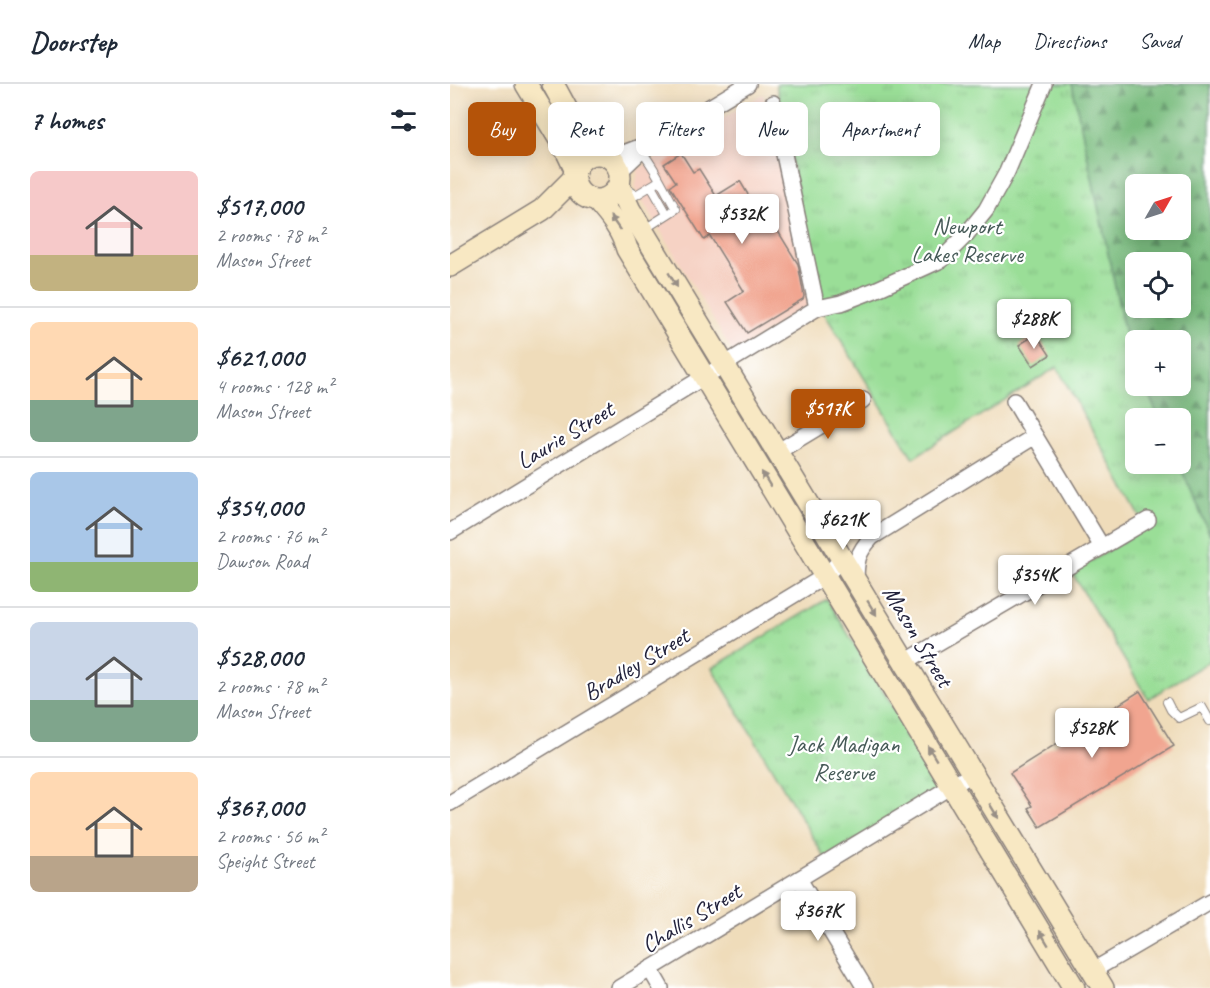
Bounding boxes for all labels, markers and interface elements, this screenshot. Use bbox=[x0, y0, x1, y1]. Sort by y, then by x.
text: Doorstep bbox=[30, 24, 116, 59]
text: Map bbox=[968, 28, 1000, 54]
text: Directions bbox=[1033, 28, 1106, 54]
text: Saved bbox=[1139, 28, 1180, 54]
chip: Buy bbox=[468, 102, 536, 156]
chip: Rent bbox=[548, 102, 624, 156]
chip: Filters bbox=[636, 102, 724, 156]
chip: New bbox=[736, 102, 808, 156]
chip: Apartment bbox=[820, 102, 940, 156]
text: 7 homes bbox=[30, 104, 103, 137]
icon: filters bbox=[387, 104, 420, 137]
north arrow bbox=[1125, 174, 1191, 240]
map controls bbox=[1125, 174, 1191, 474]
text: $517,000 bbox=[216, 190, 303, 223]
pin: $532K bbox=[700, 194, 784, 245]
icon: home bbox=[78, 195, 150, 267]
text: $532K bbox=[719, 201, 765, 226]
park label: Newport Lakes Reserve bbox=[911, 211, 1025, 269]
one-way arrow bbox=[609, 216, 621, 232]
text: 2 rooms · 78 m² bbox=[216, 223, 324, 248]
text: Mason Street bbox=[216, 248, 310, 273]
button: locate bbox=[1125, 252, 1191, 318]
one-way arrow bbox=[668, 272, 678, 289]
pin: $288K bbox=[992, 299, 1076, 350]
text: $288K bbox=[1011, 306, 1057, 331]
button: + bbox=[1125, 330, 1191, 396]
text: $621,000 bbox=[216, 341, 304, 374]
icon: home bbox=[78, 346, 150, 418]
text: 4 rooms · 128 m² bbox=[216, 374, 333, 399]
pin: $517K bbox=[786, 389, 870, 440]
street label: Laurie Street bbox=[511, 393, 621, 476]
text: $517K bbox=[805, 396, 851, 421]
text: Mason Street bbox=[216, 399, 310, 424]
button: − bbox=[1125, 408, 1191, 474]
one-way arrow bbox=[760, 471, 771, 487]
text: $354,000 bbox=[216, 491, 303, 524]
icon: home bbox=[78, 496, 150, 568]
pin: $621K bbox=[801, 500, 885, 551]
text: $621K bbox=[820, 507, 866, 532]
text: 2 rooms · 76 m² bbox=[216, 524, 324, 549]
text: Dawson Road bbox=[216, 549, 308, 574]
pin: $354K bbox=[993, 555, 1077, 606]
text: $354K bbox=[1012, 562, 1058, 587]
street label: Mason Street bbox=[876, 580, 961, 694]
one-way arrow bbox=[866, 600, 877, 616]
street label: Bradley Street bbox=[577, 620, 696, 707]
text: $528,000 bbox=[216, 641, 303, 674]
icon: home bbox=[78, 646, 150, 718]
text: 2 rooms · 78 m² bbox=[216, 674, 324, 699]
text: Mason Street bbox=[216, 699, 310, 724]
pin: $528K bbox=[1050, 708, 1134, 759]
text: $528K bbox=[1069, 715, 1115, 740]
park label: Jack Madigan Reserve bbox=[787, 729, 900, 787]
one-way arrow bbox=[927, 745, 938, 761]
text: $367,000 bbox=[216, 791, 304, 824]
icon: home bbox=[78, 796, 150, 868]
one-way arrow bbox=[989, 803, 1000, 819]
text: 2 rooms · 56 m² bbox=[216, 824, 324, 849]
text: Speight Street bbox=[216, 849, 314, 874]
street label: Challis Street bbox=[636, 875, 748, 960]
pin: $367K bbox=[776, 891, 860, 942]
text: $367K bbox=[795, 898, 841, 923]
one-way arrow bbox=[1039, 930, 1050, 946]

